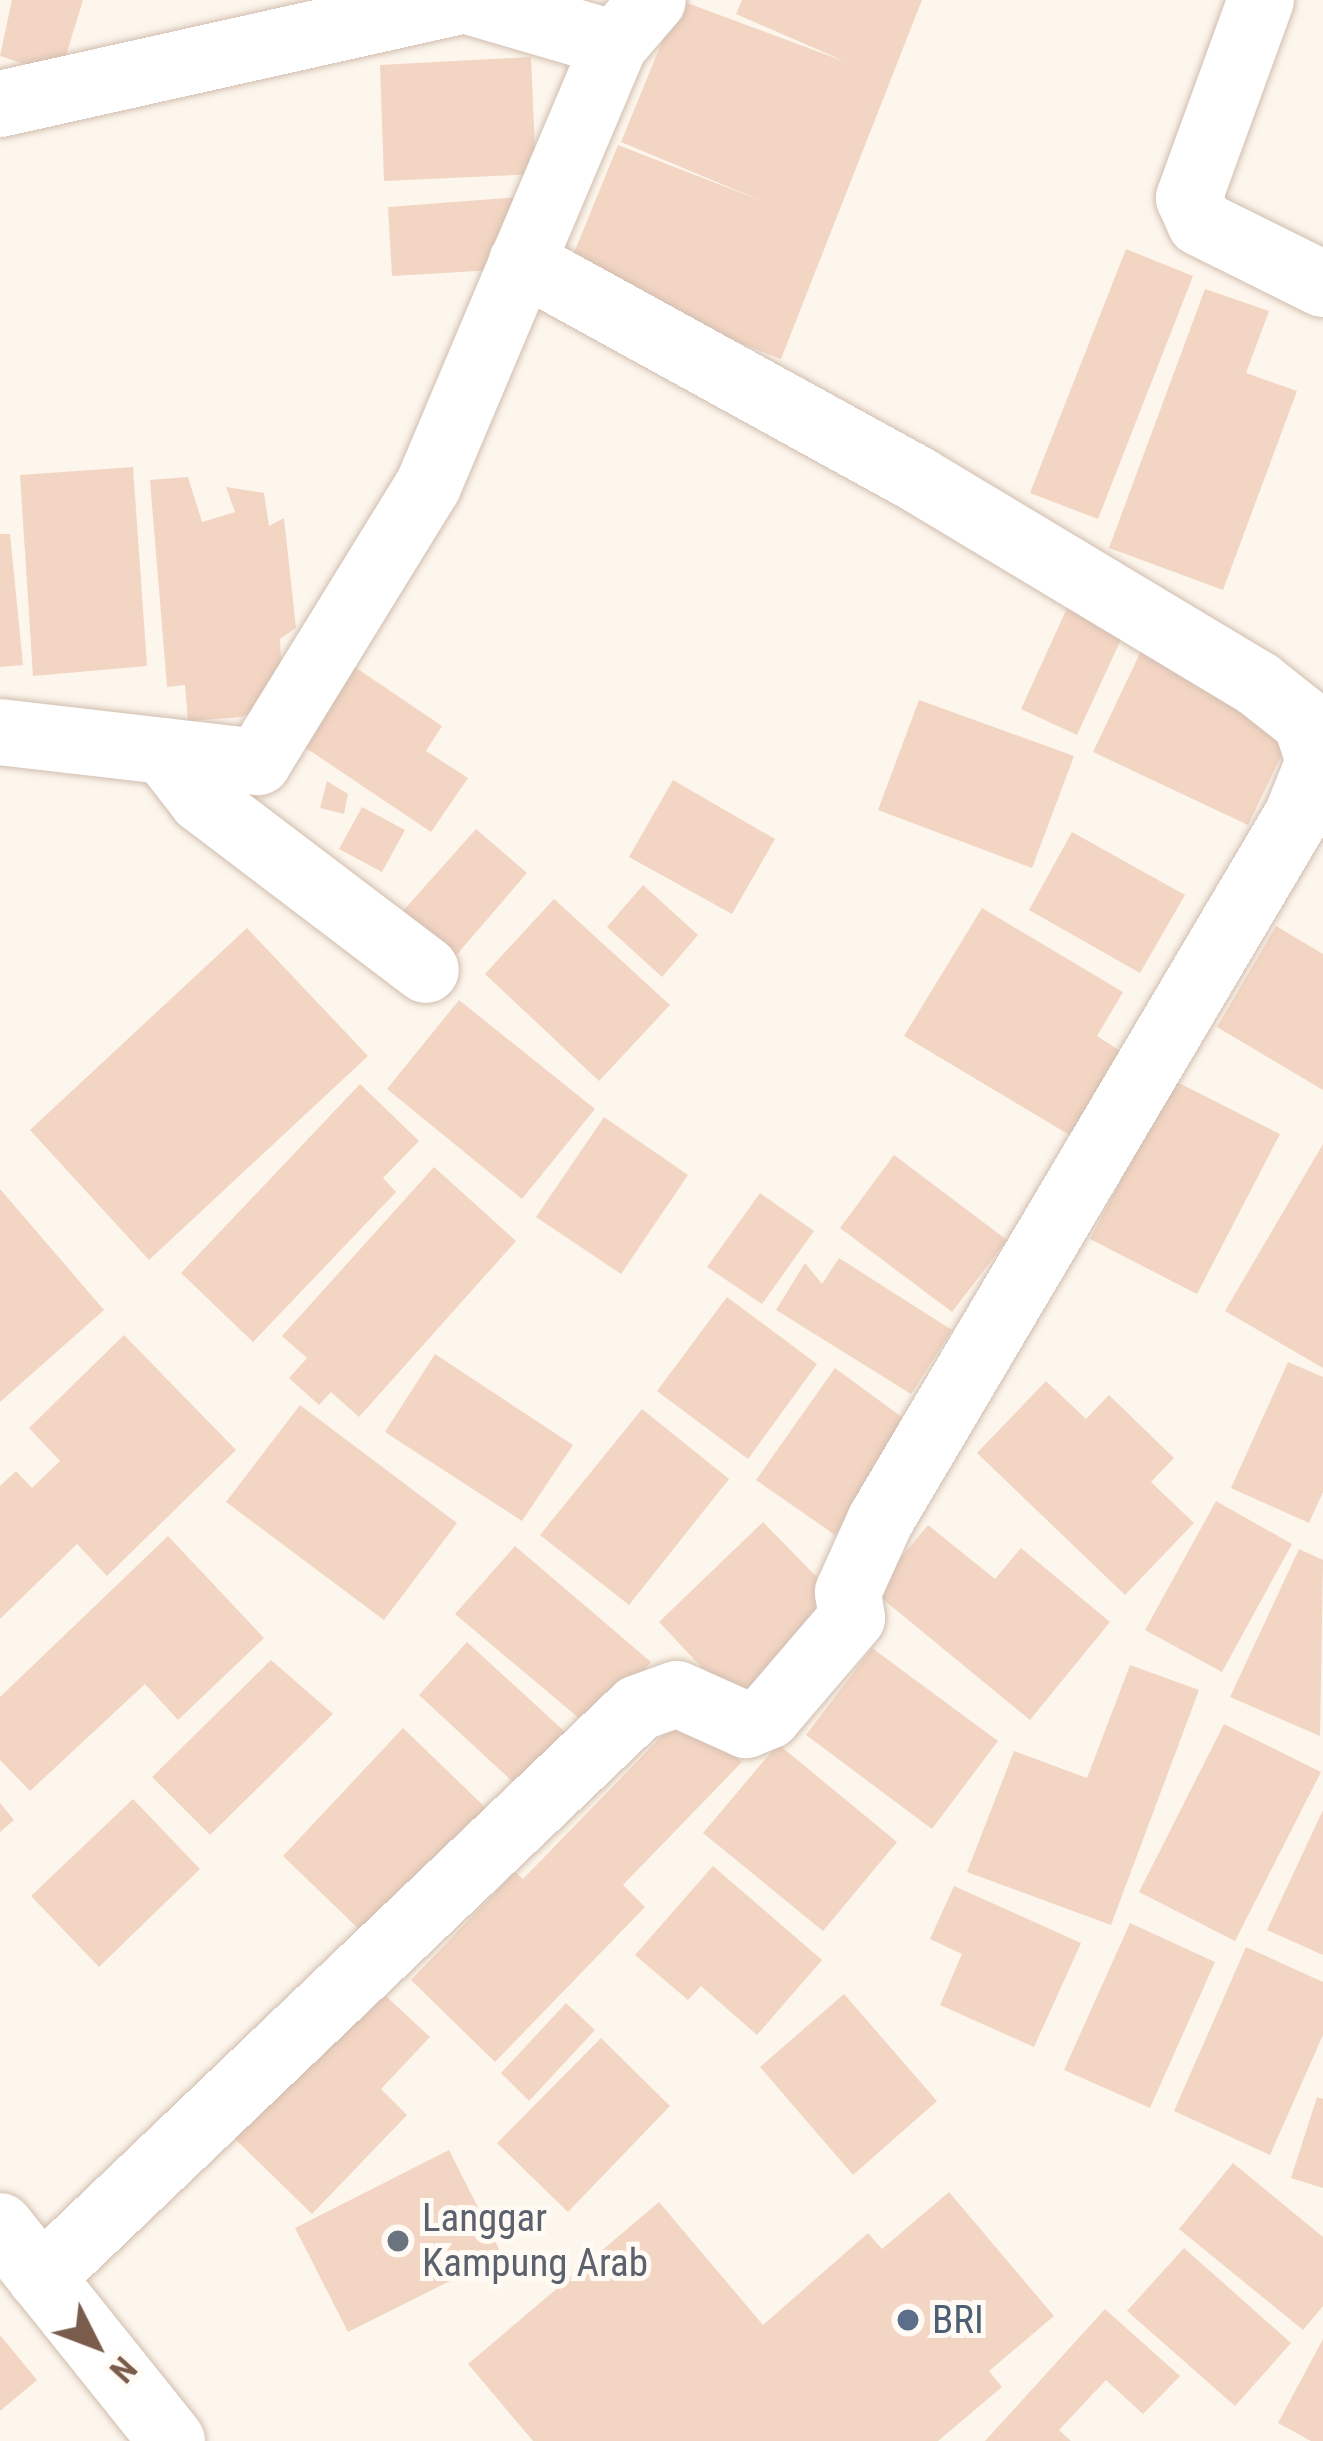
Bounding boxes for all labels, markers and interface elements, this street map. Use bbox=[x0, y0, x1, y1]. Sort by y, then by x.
place label: Langgar Kampung Arab bbox=[422, 2196, 648, 2287]
marker: Langgar Kampung Arab bbox=[385, 2228, 411, 2254]
north arrow bbox=[36, 2285, 156, 2405]
place label: BRI bbox=[932, 2297, 984, 2343]
marker: BRI bbox=[895, 2307, 921, 2333]
text: N bbox=[102, 2349, 144, 2390]

